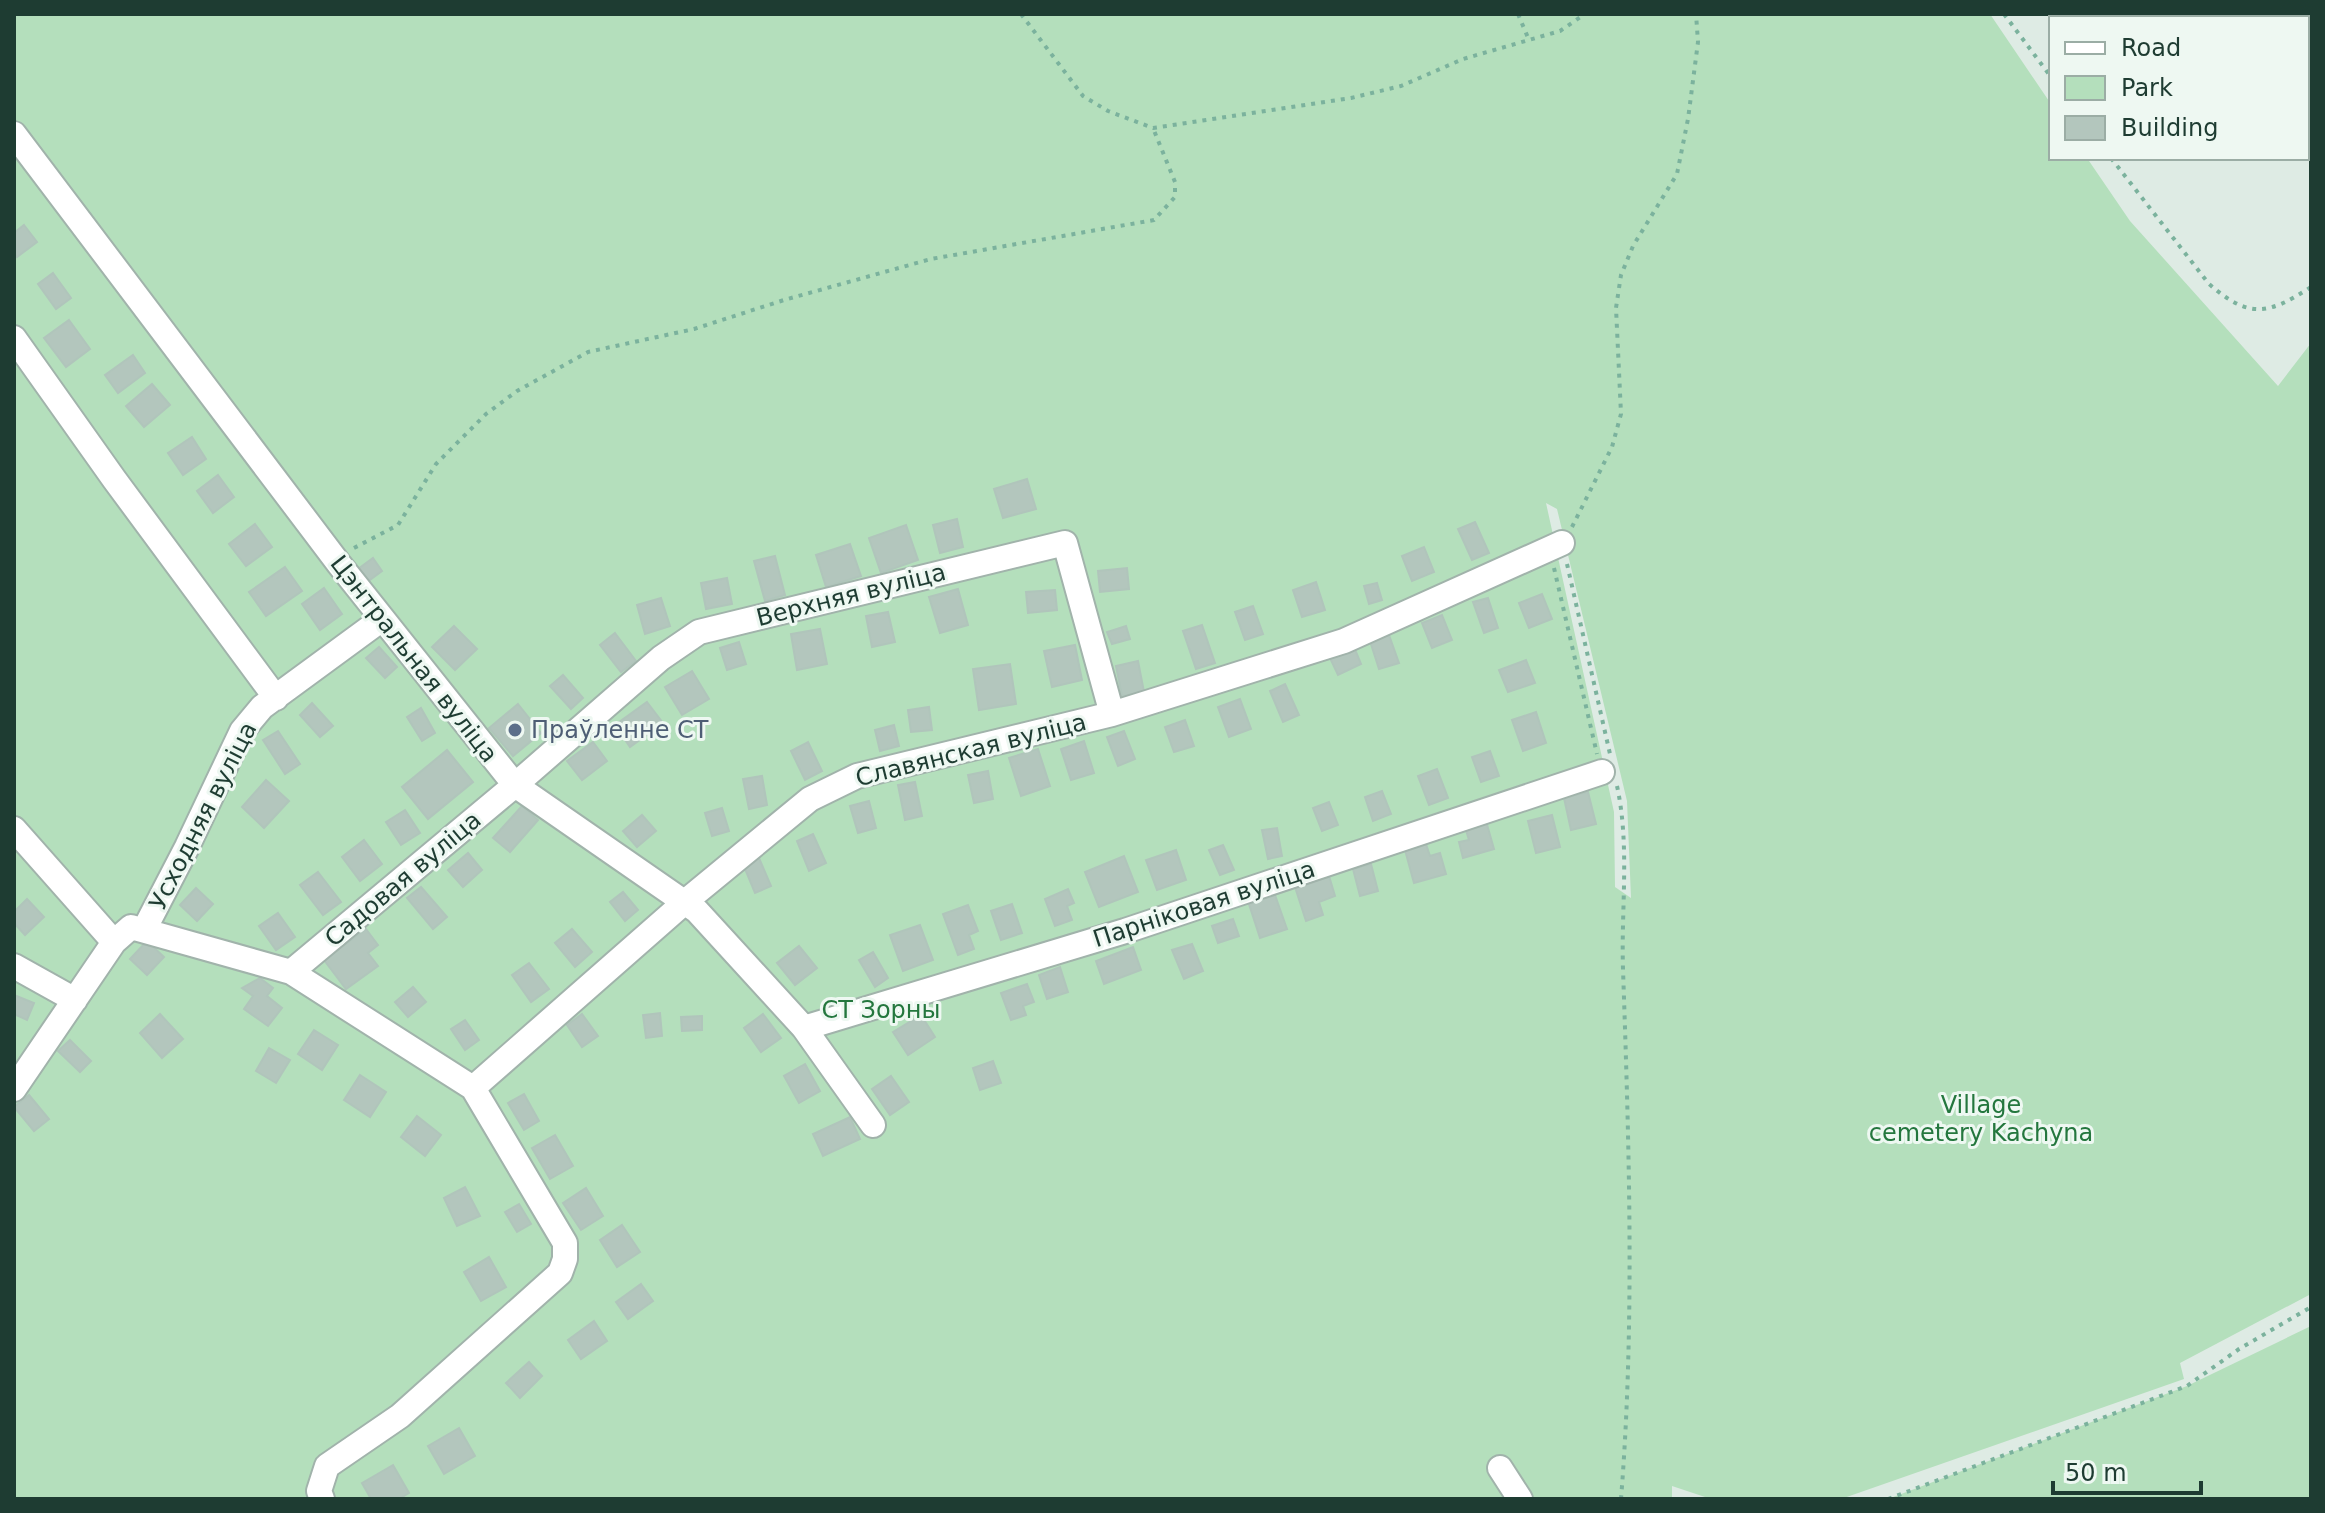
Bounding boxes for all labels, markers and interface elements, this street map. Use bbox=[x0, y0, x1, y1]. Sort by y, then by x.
legend bbox=[2049, 16, 2309, 160]
text: Road bbox=[2121, 34, 2181, 62]
text: Park bbox=[2121, 74, 2173, 102]
text: Building bbox=[2121, 114, 2218, 142]
street label: Цэнтральная вуліца bbox=[325, 550, 503, 768]
street label: Верхняя вуліца bbox=[753, 558, 949, 632]
street label: Славянская вуліца bbox=[853, 708, 1089, 792]
place label: Праўленне СТ bbox=[531, 716, 709, 744]
street label: Усходняя вуліца bbox=[144, 717, 262, 915]
marker: Праўленне СТ bbox=[506, 721, 524, 739]
street label: Садовая вуліца bbox=[319, 806, 487, 952]
street label: Парніковая вуліца bbox=[1089, 855, 1319, 953]
park label: СТ Зорны bbox=[822, 996, 941, 1024]
park label: Village cemetery Kachyna bbox=[1869, 1091, 2093, 1147]
scale bar bbox=[2053, 1445, 2201, 1495]
text: 50 m bbox=[2065, 1459, 2127, 1487]

